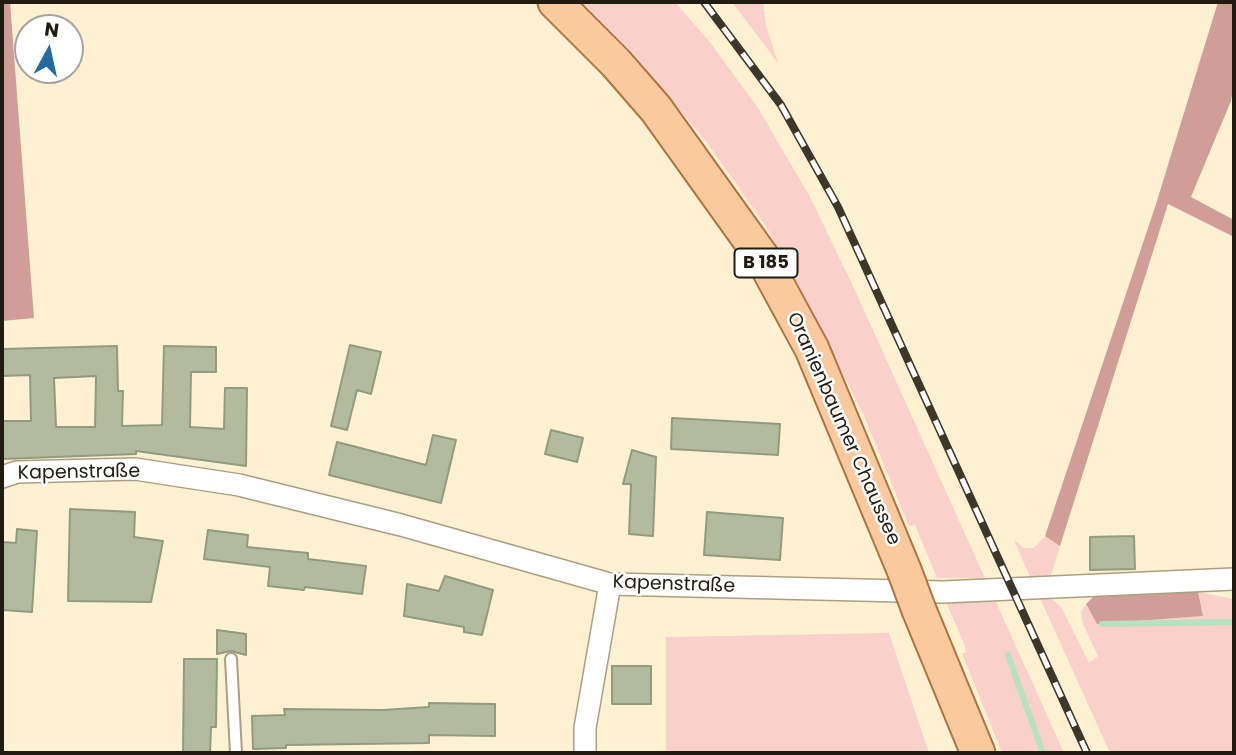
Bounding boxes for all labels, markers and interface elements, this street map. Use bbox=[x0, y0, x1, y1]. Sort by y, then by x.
north arrow bbox=[14, 14, 84, 84]
text: N bbox=[43, 15, 61, 44]
road number: B 185 bbox=[734, 248, 798, 278]
street label: Oranienbaumer Chaussee bbox=[781, 309, 905, 549]
street label: Kapenstraße bbox=[18, 461, 140, 485]
street label: Kapenstraße bbox=[612, 571, 736, 599]

